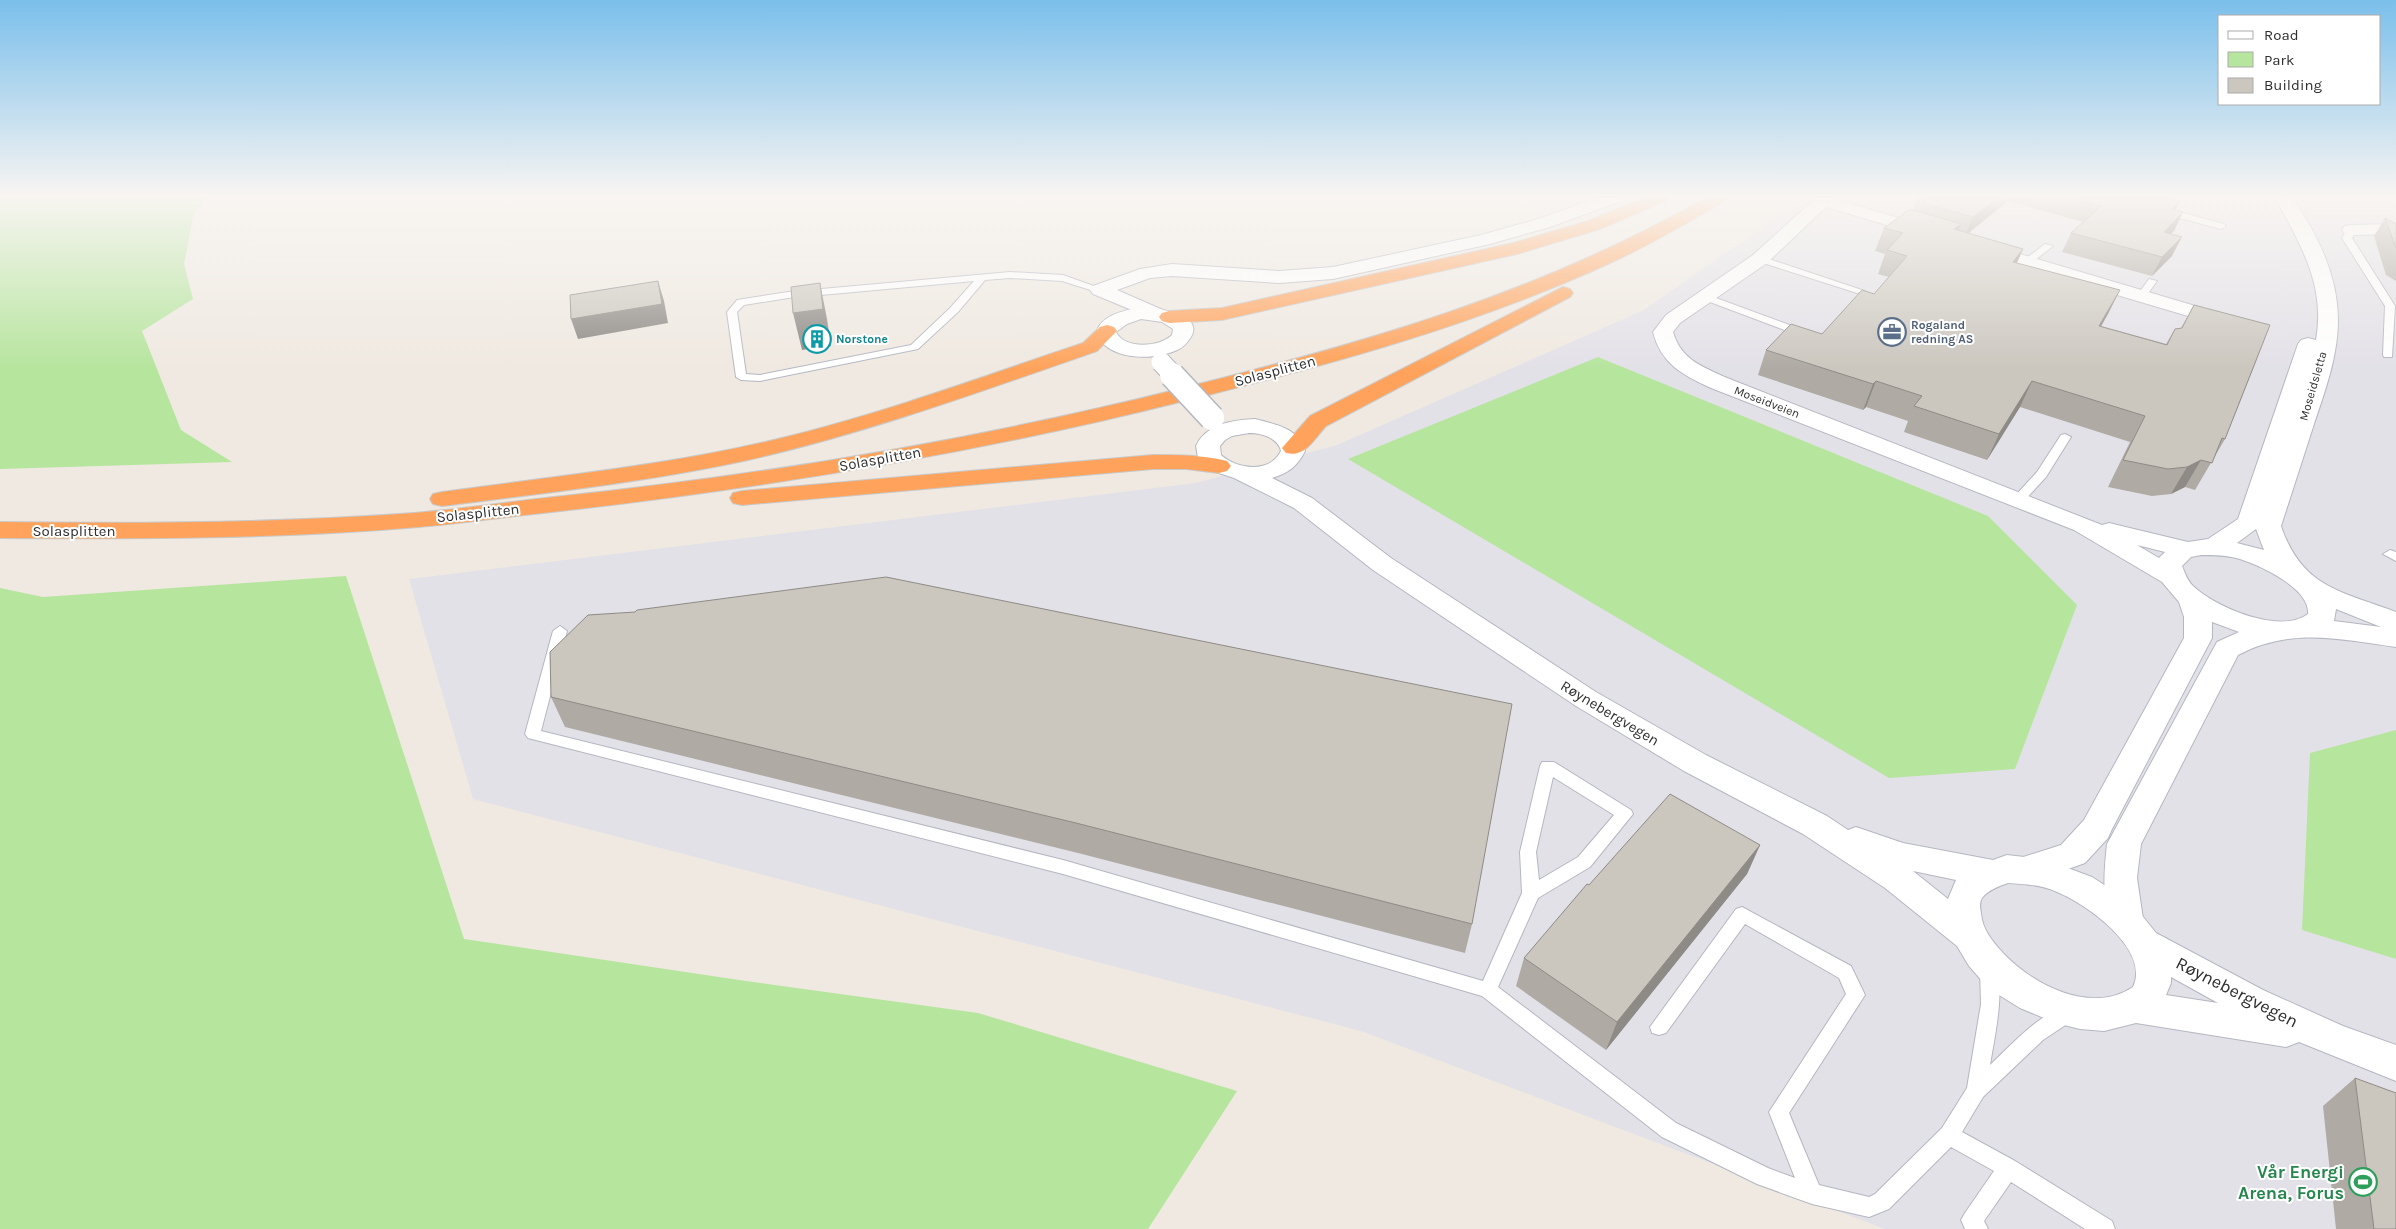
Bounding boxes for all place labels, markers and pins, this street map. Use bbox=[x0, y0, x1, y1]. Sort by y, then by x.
office icon: Rogaland redning AS bbox=[1877, 317, 1907, 347]
place label: Rogaland redning AS bbox=[1911, 318, 1974, 346]
building icon: Norstone bbox=[802, 324, 832, 354]
place label: Norstone bbox=[836, 332, 888, 346]
place label: Vår Energi Arena, Forus bbox=[2238, 1161, 2344, 1204]
sports icon: Vår Energi Arena, Forus bbox=[2348, 1167, 2378, 1197]

